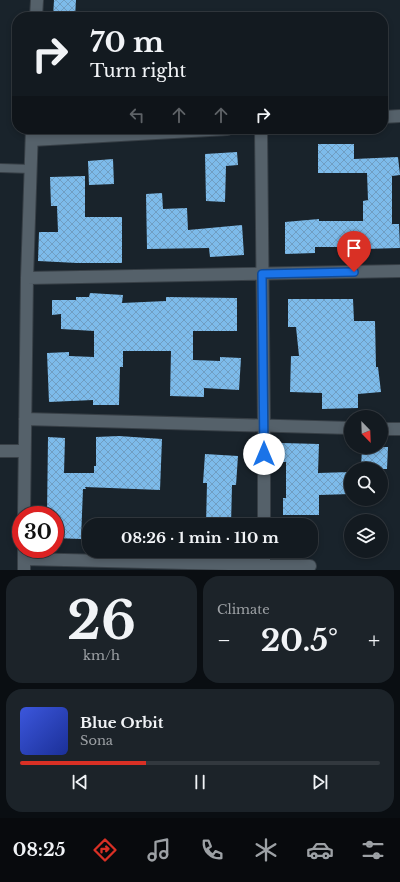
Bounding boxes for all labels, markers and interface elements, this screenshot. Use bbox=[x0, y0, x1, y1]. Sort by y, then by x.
text: 70 m bbox=[90, 25, 164, 60]
icon: right bbox=[24, 28, 76, 80]
text: Turn right bbox=[90, 60, 186, 82]
icon: left bbox=[126, 104, 148, 126]
icon: ahead bbox=[168, 104, 190, 126]
icon: ahead bbox=[210, 104, 232, 126]
icon: right bbox=[252, 104, 274, 126]
pin bbox=[337, 231, 371, 272]
icon: arrive bbox=[343, 237, 365, 259]
north arrow bbox=[344, 410, 388, 454]
map controls bbox=[344, 410, 388, 558]
position arrow bbox=[243, 433, 285, 475]
button: search bbox=[344, 462, 388, 506]
speed limit sign: 30 bbox=[12, 506, 64, 558]
button: layers bbox=[344, 514, 388, 558]
text: 08:26 · 1 min · 110 m bbox=[121, 528, 279, 547]
text: 26 bbox=[67, 589, 136, 653]
text: Climate bbox=[217, 601, 270, 618]
text: 20.5° bbox=[261, 622, 338, 659]
text: − bbox=[217, 627, 231, 654]
text: + bbox=[368, 627, 380, 654]
text: km/h bbox=[83, 647, 120, 664]
text: Blue Orbit bbox=[80, 713, 163, 732]
text: Sona bbox=[80, 732, 113, 749]
icon: previous bbox=[69, 771, 91, 793]
icon: pause bbox=[189, 771, 211, 793]
icon: next bbox=[309, 771, 331, 793]
icon: directions bbox=[91, 836, 119, 864]
icon: music bbox=[145, 836, 173, 864]
icon: phone bbox=[198, 836, 226, 864]
icon: climate bbox=[252, 836, 280, 864]
icon: car bbox=[306, 836, 334, 864]
icon: filters bbox=[359, 836, 387, 864]
text: 08:25 bbox=[13, 839, 65, 861]

